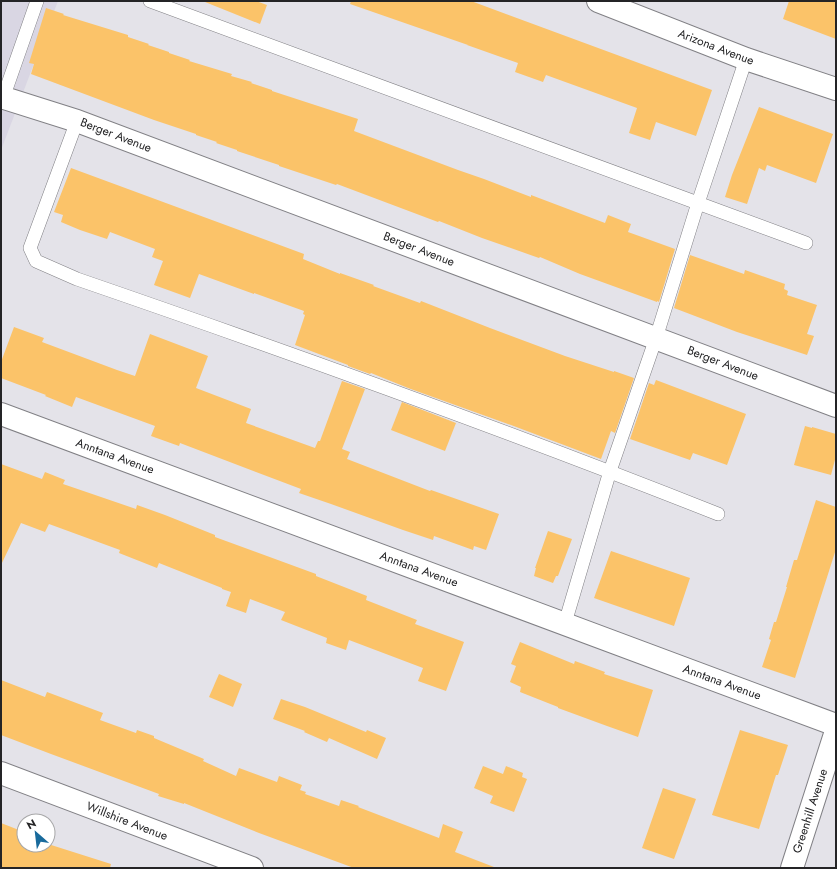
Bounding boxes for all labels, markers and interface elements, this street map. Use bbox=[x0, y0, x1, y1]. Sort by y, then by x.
street label: Arizona Avenue bbox=[675, 24, 757, 70]
street label: Berger Avenue bbox=[78, 113, 154, 157]
street label: Berger Avenue bbox=[381, 227, 457, 271]
street label: Berger Avenue bbox=[685, 341, 761, 385]
street label: Anntana Avenue bbox=[73, 433, 157, 479]
street label: Anntana Avenue bbox=[377, 546, 461, 592]
street label: Anntana Avenue bbox=[680, 659, 764, 705]
street label: Greenhill Avenue bbox=[788, 766, 832, 856]
street label: Willshire Avenue bbox=[84, 797, 170, 845]
north arrow bbox=[16, 813, 56, 853]
text: N bbox=[24, 815, 39, 833]

